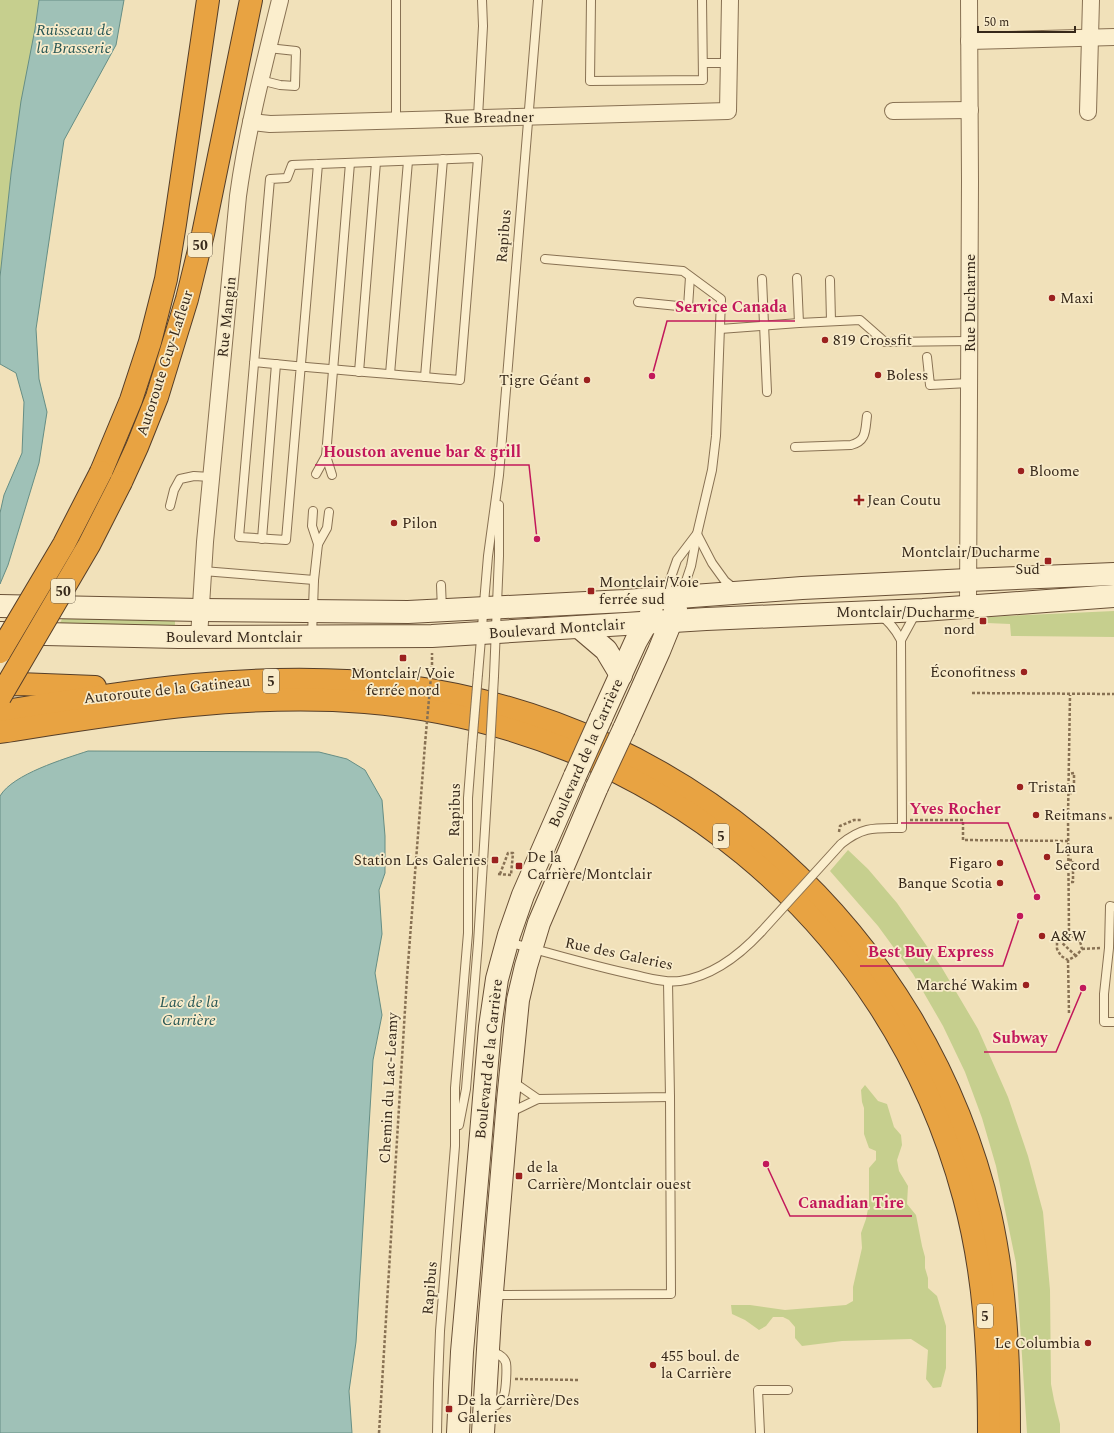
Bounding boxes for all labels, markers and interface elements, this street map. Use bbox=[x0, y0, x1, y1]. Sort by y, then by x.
scale bar bbox=[978, 8, 1075, 34]
text: 50 m bbox=[984, 13, 1009, 32]
water label: Ruisseau de la Brasserie bbox=[36, 18, 112, 60]
street label: Rue Breadner bbox=[444, 106, 534, 130]
street label: Rapibus bbox=[490, 208, 518, 264]
road number: 50 bbox=[188, 233, 212, 257]
street label: Rue Ducharme bbox=[959, 254, 982, 352]
street label: Rue Mangin bbox=[211, 275, 243, 359]
street label: Autoroute Guy-Lafleur bbox=[131, 287, 199, 439]
place label: Maxi bbox=[1060, 287, 1094, 310]
callout: Service Canada bbox=[667, 293, 795, 321]
marker: Maxi bbox=[1047, 293, 1057, 303]
text: Service Canada bbox=[675, 295, 788, 319]
place label: 819 Crossfit bbox=[833, 329, 912, 352]
marker: 819 Crossfit bbox=[820, 335, 830, 345]
place label: Boless bbox=[886, 364, 929, 387]
place label: Tigre Géant bbox=[499, 369, 579, 392]
marker: Boless bbox=[873, 370, 883, 380]
marker: Tigre Géant bbox=[582, 375, 592, 385]
callout: Houston avenue bar & grill bbox=[315, 437, 529, 465]
text: Houston avenue bar & grill bbox=[323, 440, 521, 464]
place label: Bloome bbox=[1029, 460, 1080, 483]
marker: Bloome bbox=[1016, 466, 1026, 476]
place label: Jean Coutu bbox=[867, 489, 941, 512]
marker: Jean Coutu bbox=[854, 495, 864, 505]
place label: Pilon bbox=[402, 512, 438, 535]
marker: Pilon bbox=[389, 518, 399, 528]
place label: Montclair/Ducharme Sud bbox=[901, 541, 1040, 581]
marker: Montclair/Ducharme Sud bbox=[1043, 556, 1053, 566]
place label: Montclair/Voie ferrée sud bbox=[599, 571, 699, 611]
road number: 50 bbox=[51, 579, 75, 603]
marker: Montclair/Voie ferrée sud bbox=[586, 586, 596, 596]
place label: Montclair/Ducharme nord bbox=[836, 601, 975, 641]
street label: Boulevard Montclair bbox=[488, 613, 626, 645]
marker: Montclair/Ducharme nord bbox=[978, 616, 988, 626]
street label: Boulevard Montclair bbox=[166, 626, 303, 649]
marker: Montclair/ Voie ferrée nord bbox=[398, 653, 408, 663]
place label: Éconofitness bbox=[930, 661, 1016, 684]
place label: Montclair/ Voie ferrée nord bbox=[351, 662, 455, 702]
marker: Éconofitness bbox=[1019, 667, 1029, 677]
road number: 5 bbox=[263, 669, 279, 693]
street label: Autoroute de la Gatineau bbox=[83, 670, 251, 710]
street label: Boulevard de la Carrière bbox=[543, 675, 629, 831]
place label: Tristan bbox=[1028, 776, 1076, 799]
marker: Tristan bbox=[1015, 782, 1025, 792]
street label: Rapibus bbox=[443, 783, 467, 837]
callout: Yves Rocher bbox=[901, 795, 1008, 823]
text: Yves Rocher bbox=[909, 797, 1001, 821]
place label: Reitmans bbox=[1044, 804, 1107, 827]
marker: Reitmans bbox=[1031, 810, 1041, 820]
road number: 5 bbox=[713, 824, 729, 848]
place label: Laura Secord bbox=[1055, 837, 1100, 877]
place label: De la Carrière/Montclair bbox=[527, 846, 652, 886]
place label: Station Les Galeries bbox=[354, 849, 487, 872]
place label: Figaro bbox=[949, 852, 992, 875]
marker: Laura Secord bbox=[1042, 852, 1052, 862]
marker: Station Les Galeries bbox=[490, 855, 500, 865]
marker: Figaro bbox=[995, 858, 1005, 868]
marker: De la Carrière/Montclair bbox=[514, 861, 524, 871]
place label: Banque Scotia bbox=[897, 872, 993, 895]
marker: Banque Scotia bbox=[995, 878, 1005, 888]
place label: A&W bbox=[1050, 925, 1087, 948]
street label: Rue des Galeries bbox=[563, 931, 675, 977]
marker: A&W bbox=[1037, 931, 1047, 941]
callout: Best Buy Express bbox=[860, 938, 1003, 966]
text: Best Buy Express bbox=[868, 940, 994, 964]
place label: Marché Wakim bbox=[916, 974, 1018, 997]
street label: Boulevard de la Carrière bbox=[469, 978, 509, 1140]
marker: Marché Wakim bbox=[1021, 980, 1031, 990]
water label: Lac de la Carrière bbox=[159, 990, 219, 1032]
street label: Chemin du Lac-Leamy bbox=[374, 1011, 404, 1164]
callout: Subway bbox=[984, 1024, 1056, 1052]
text: Subway bbox=[992, 1026, 1049, 1050]
place label: de la Carrière/Montclair ouest bbox=[527, 1156, 691, 1196]
marker: de la Carrière/Montclair ouest bbox=[514, 1171, 524, 1181]
callout: Canadian Tire bbox=[790, 1188, 912, 1216]
text: Canadian Tire bbox=[798, 1191, 904, 1215]
street label: Rapibus bbox=[416, 1260, 444, 1316]
road number: 5 bbox=[977, 1304, 993, 1328]
place label: Le Columbia bbox=[995, 1332, 1081, 1355]
marker: Le Columbia bbox=[1083, 1338, 1093, 1348]
place label: 455 boul. de la Carrière bbox=[661, 1345, 740, 1385]
marker: 455 boul. de la Carrière bbox=[648, 1360, 658, 1370]
place label: De la Carrière/Des Galeries bbox=[457, 1389, 580, 1429]
marker: De la Carrière/Des Galeries bbox=[444, 1404, 454, 1414]

